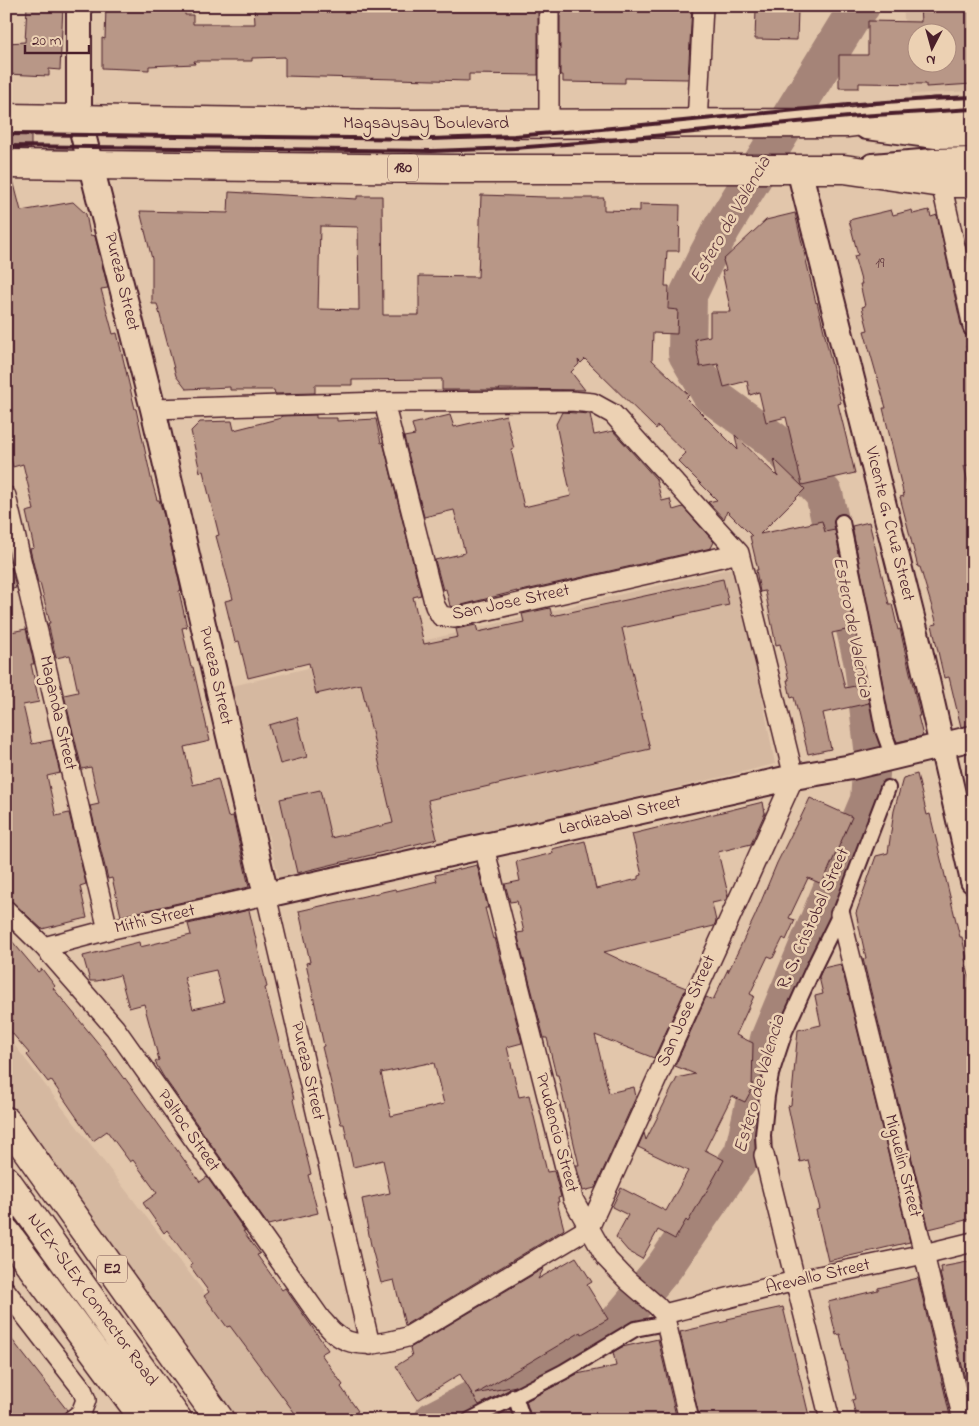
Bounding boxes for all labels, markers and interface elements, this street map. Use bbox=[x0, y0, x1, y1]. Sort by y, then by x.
scale bar bbox=[25, 22, 89, 54]
north arrow bbox=[906, 22, 956, 72]
text: 20 m bbox=[32, 30, 62, 52]
text: N bbox=[925, 49, 937, 70]
street label: Magsaysay Boulevard bbox=[343, 111, 509, 138]
water label: Estero de Valencia bbox=[684, 151, 779, 289]
road number: 180 bbox=[388, 154, 418, 182]
street label: Pureza Street bbox=[96, 230, 146, 334]
house number: 19 bbox=[875, 252, 885, 274]
street label: Vicente G. Cruz Street bbox=[857, 443, 921, 604]
water label: Estero de Valencia bbox=[825, 554, 879, 700]
street label: San Jose Street bbox=[450, 578, 572, 628]
street label: Pureza Street bbox=[191, 624, 239, 728]
street label: Maganda Street bbox=[30, 653, 83, 773]
street label: Lardizabal Street bbox=[556, 789, 684, 843]
street label: R. S. Cristobal Street bbox=[771, 844, 857, 994]
street label: Mithi Street bbox=[112, 898, 198, 942]
street label: San Jose Street bbox=[651, 951, 723, 1071]
water label: Estero de Valencia bbox=[727, 1011, 793, 1156]
street label: Pureza Street bbox=[283, 1019, 331, 1123]
street label: Prudencio Street bbox=[528, 1070, 584, 1196]
street label: Paltoc Street bbox=[150, 1084, 226, 1178]
street label: Miguelin Street bbox=[876, 1112, 927, 1221]
street label: NLEX-SLEX Connector Road bbox=[20, 1208, 164, 1392]
street label: Arevallo Street bbox=[763, 1252, 873, 1302]
road number: E2 bbox=[97, 1256, 127, 1282]

